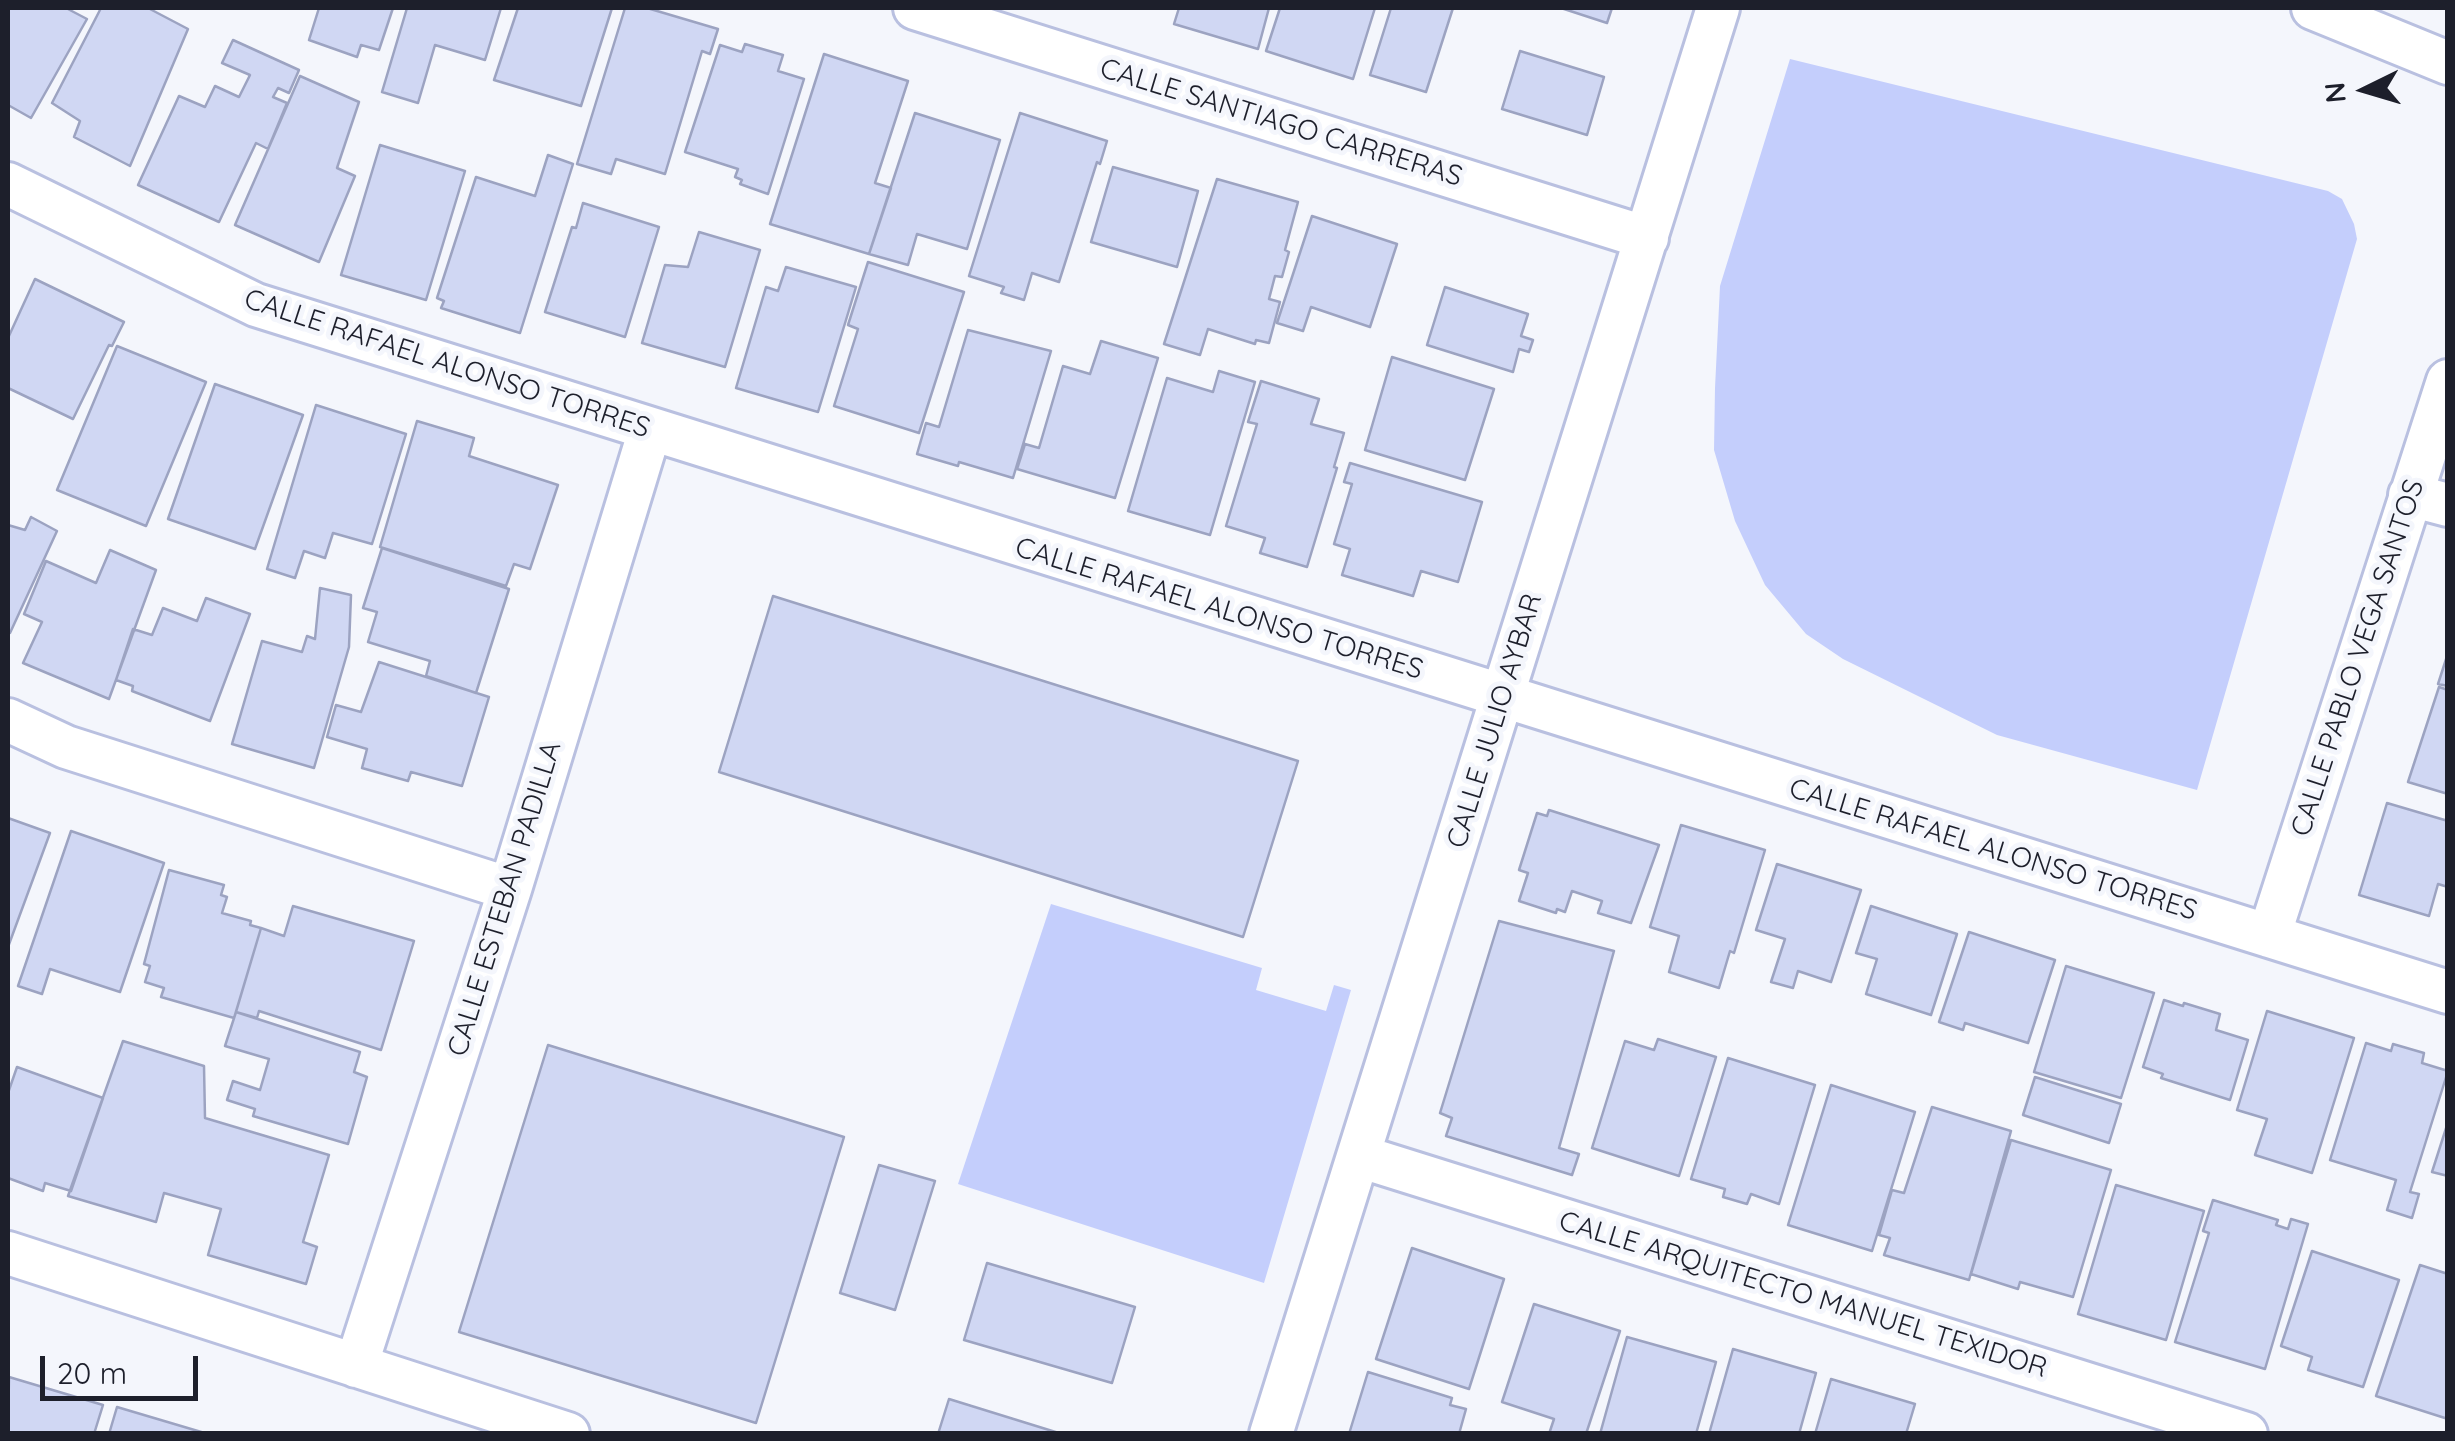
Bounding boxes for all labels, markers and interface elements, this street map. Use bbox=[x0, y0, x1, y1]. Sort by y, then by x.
north arrow bbox=[2315, 40, 2415, 140]
street label: CALLE SANTIAGO CARRERAS bbox=[1096, 52, 1466, 194]
text: N bbox=[2316, 81, 2353, 104]
street label: CALLE RAFAEL ALONSO TORRES bbox=[240, 282, 654, 446]
street label: CALLE PABLO VEGA SANTOS bbox=[2284, 475, 2432, 841]
street label: CALLE RAFAEL ALONSO TORRES bbox=[1011, 531, 1427, 687]
street label: CALLE JULIO AYBAR bbox=[1440, 590, 1550, 852]
street label: CALLE ESTEBAN PADILLA bbox=[441, 738, 569, 1060]
street label: CALLE RAFAEL ALONSO TORRES bbox=[1785, 772, 2201, 928]
street label: CALLE ARQUITECTO MANUEL TEXIDOR bbox=[1555, 1205, 2051, 1385]
scale bar bbox=[45, 1336, 202, 1398]
text: 20 m bbox=[57, 1354, 127, 1392]

